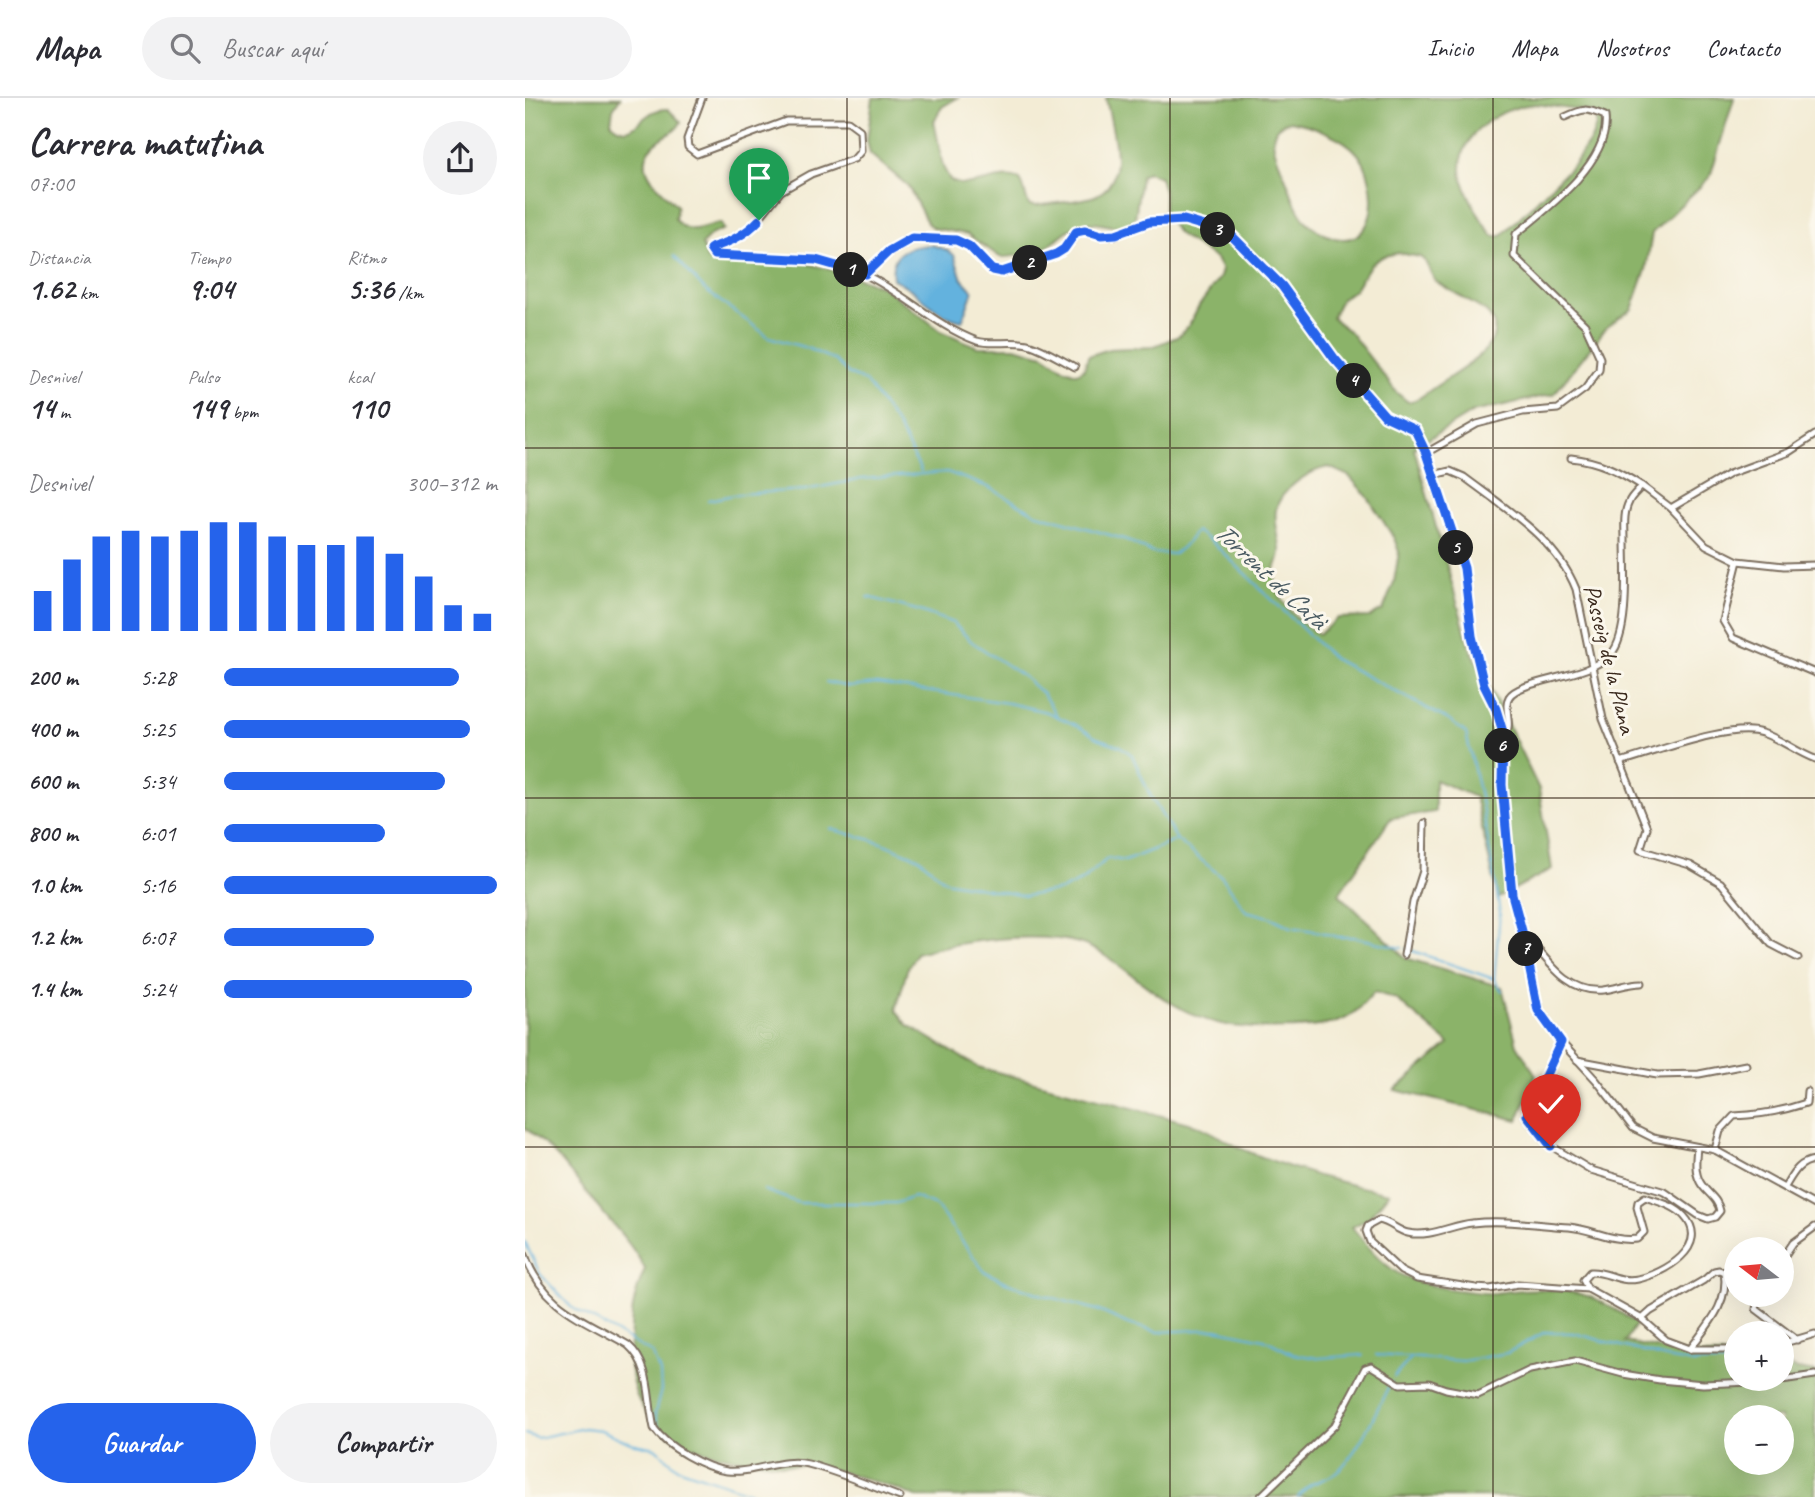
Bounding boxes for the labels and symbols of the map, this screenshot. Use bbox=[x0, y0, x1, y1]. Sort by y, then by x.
pin bbox=[729, 148, 789, 220]
pin: 3 bbox=[1201, 212, 1235, 248]
pin: 2 bbox=[1013, 246, 1047, 280]
pin: 1 bbox=[833, 252, 869, 288]
pin: 4 bbox=[1337, 364, 1371, 398]
water label: Torrent de Catà bbox=[1208, 516, 1336, 638]
pin: 5 bbox=[1439, 531, 1473, 566]
street label: Passeig de la Plana bbox=[1577, 581, 1643, 738]
pin: 6 bbox=[1485, 728, 1520, 764]
pin: 7 bbox=[1509, 932, 1543, 966]
pin bbox=[1521, 1074, 1581, 1146]
north arrow bbox=[1724, 1237, 1794, 1307]

